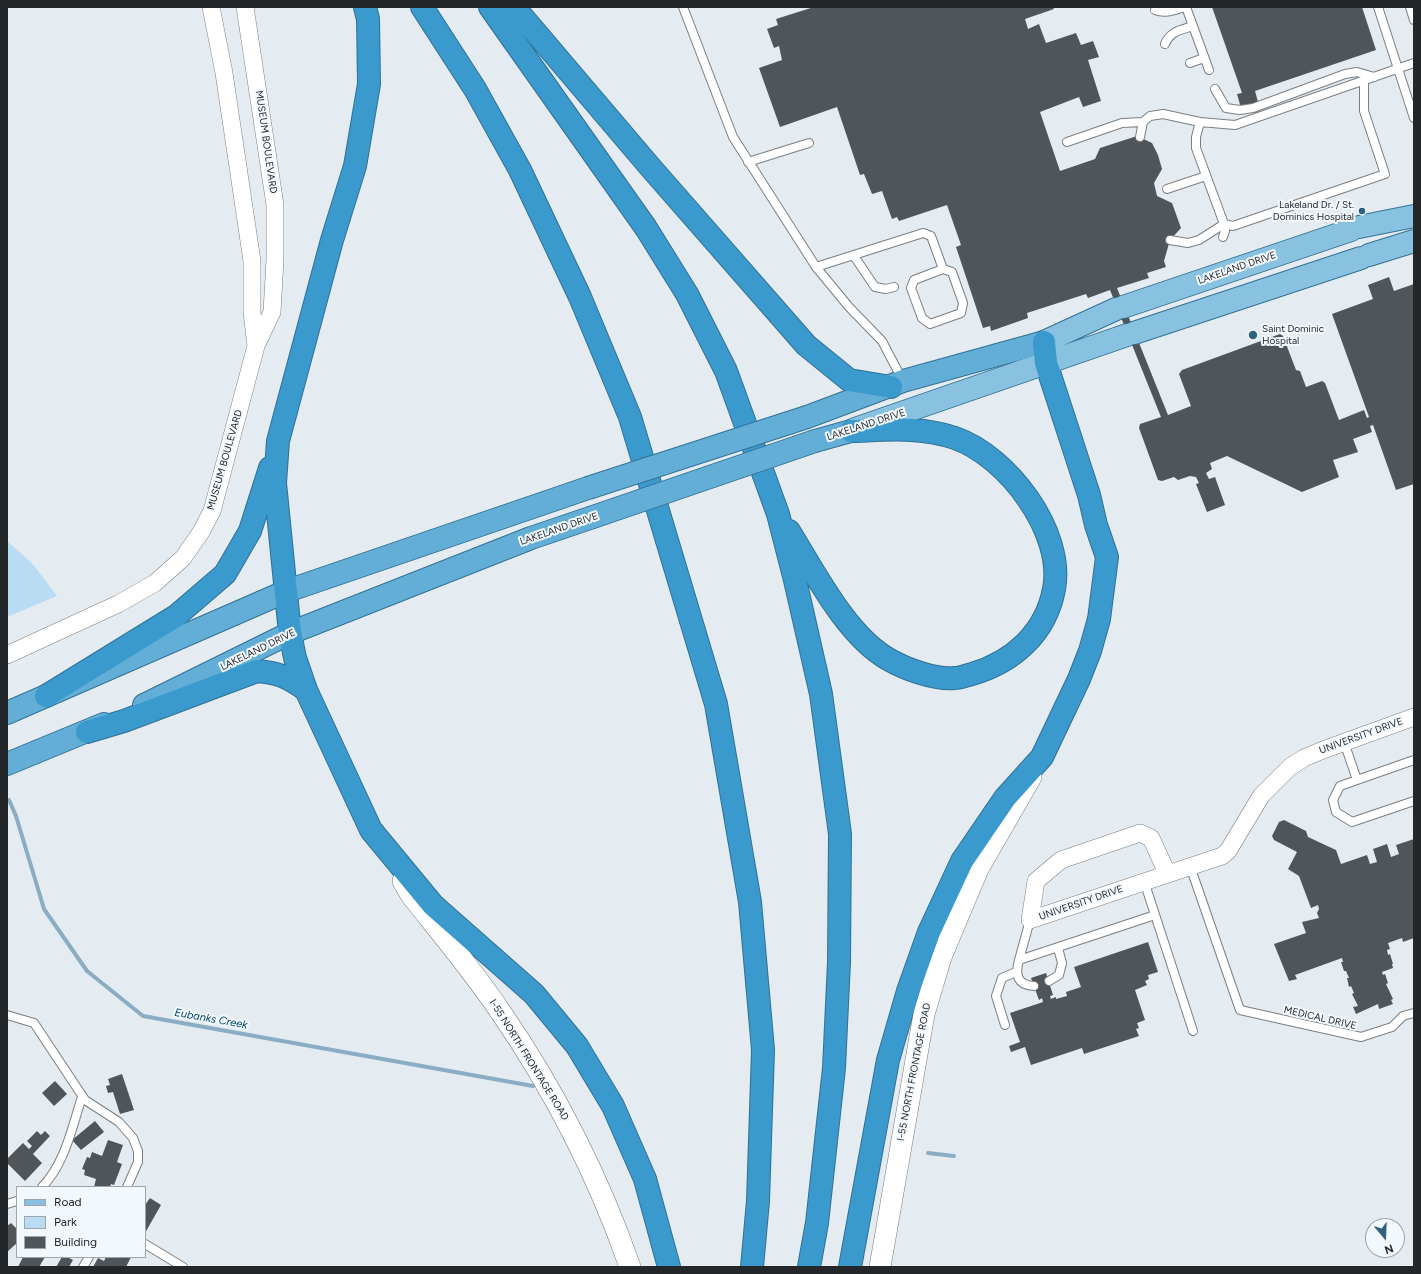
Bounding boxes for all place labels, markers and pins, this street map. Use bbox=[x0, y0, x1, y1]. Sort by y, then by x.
place label: Lakeland Dr. / St. Dominics Hospital bbox=[1273, 199, 1354, 222]
marker: Lakeland Dr. / St. Dominics Hospital bbox=[1357, 206, 1367, 216]
place label: Saint Dominic Hospital bbox=[1262, 323, 1324, 346]
marker: Saint Dominic Hospital bbox=[1247, 329, 1259, 341]

